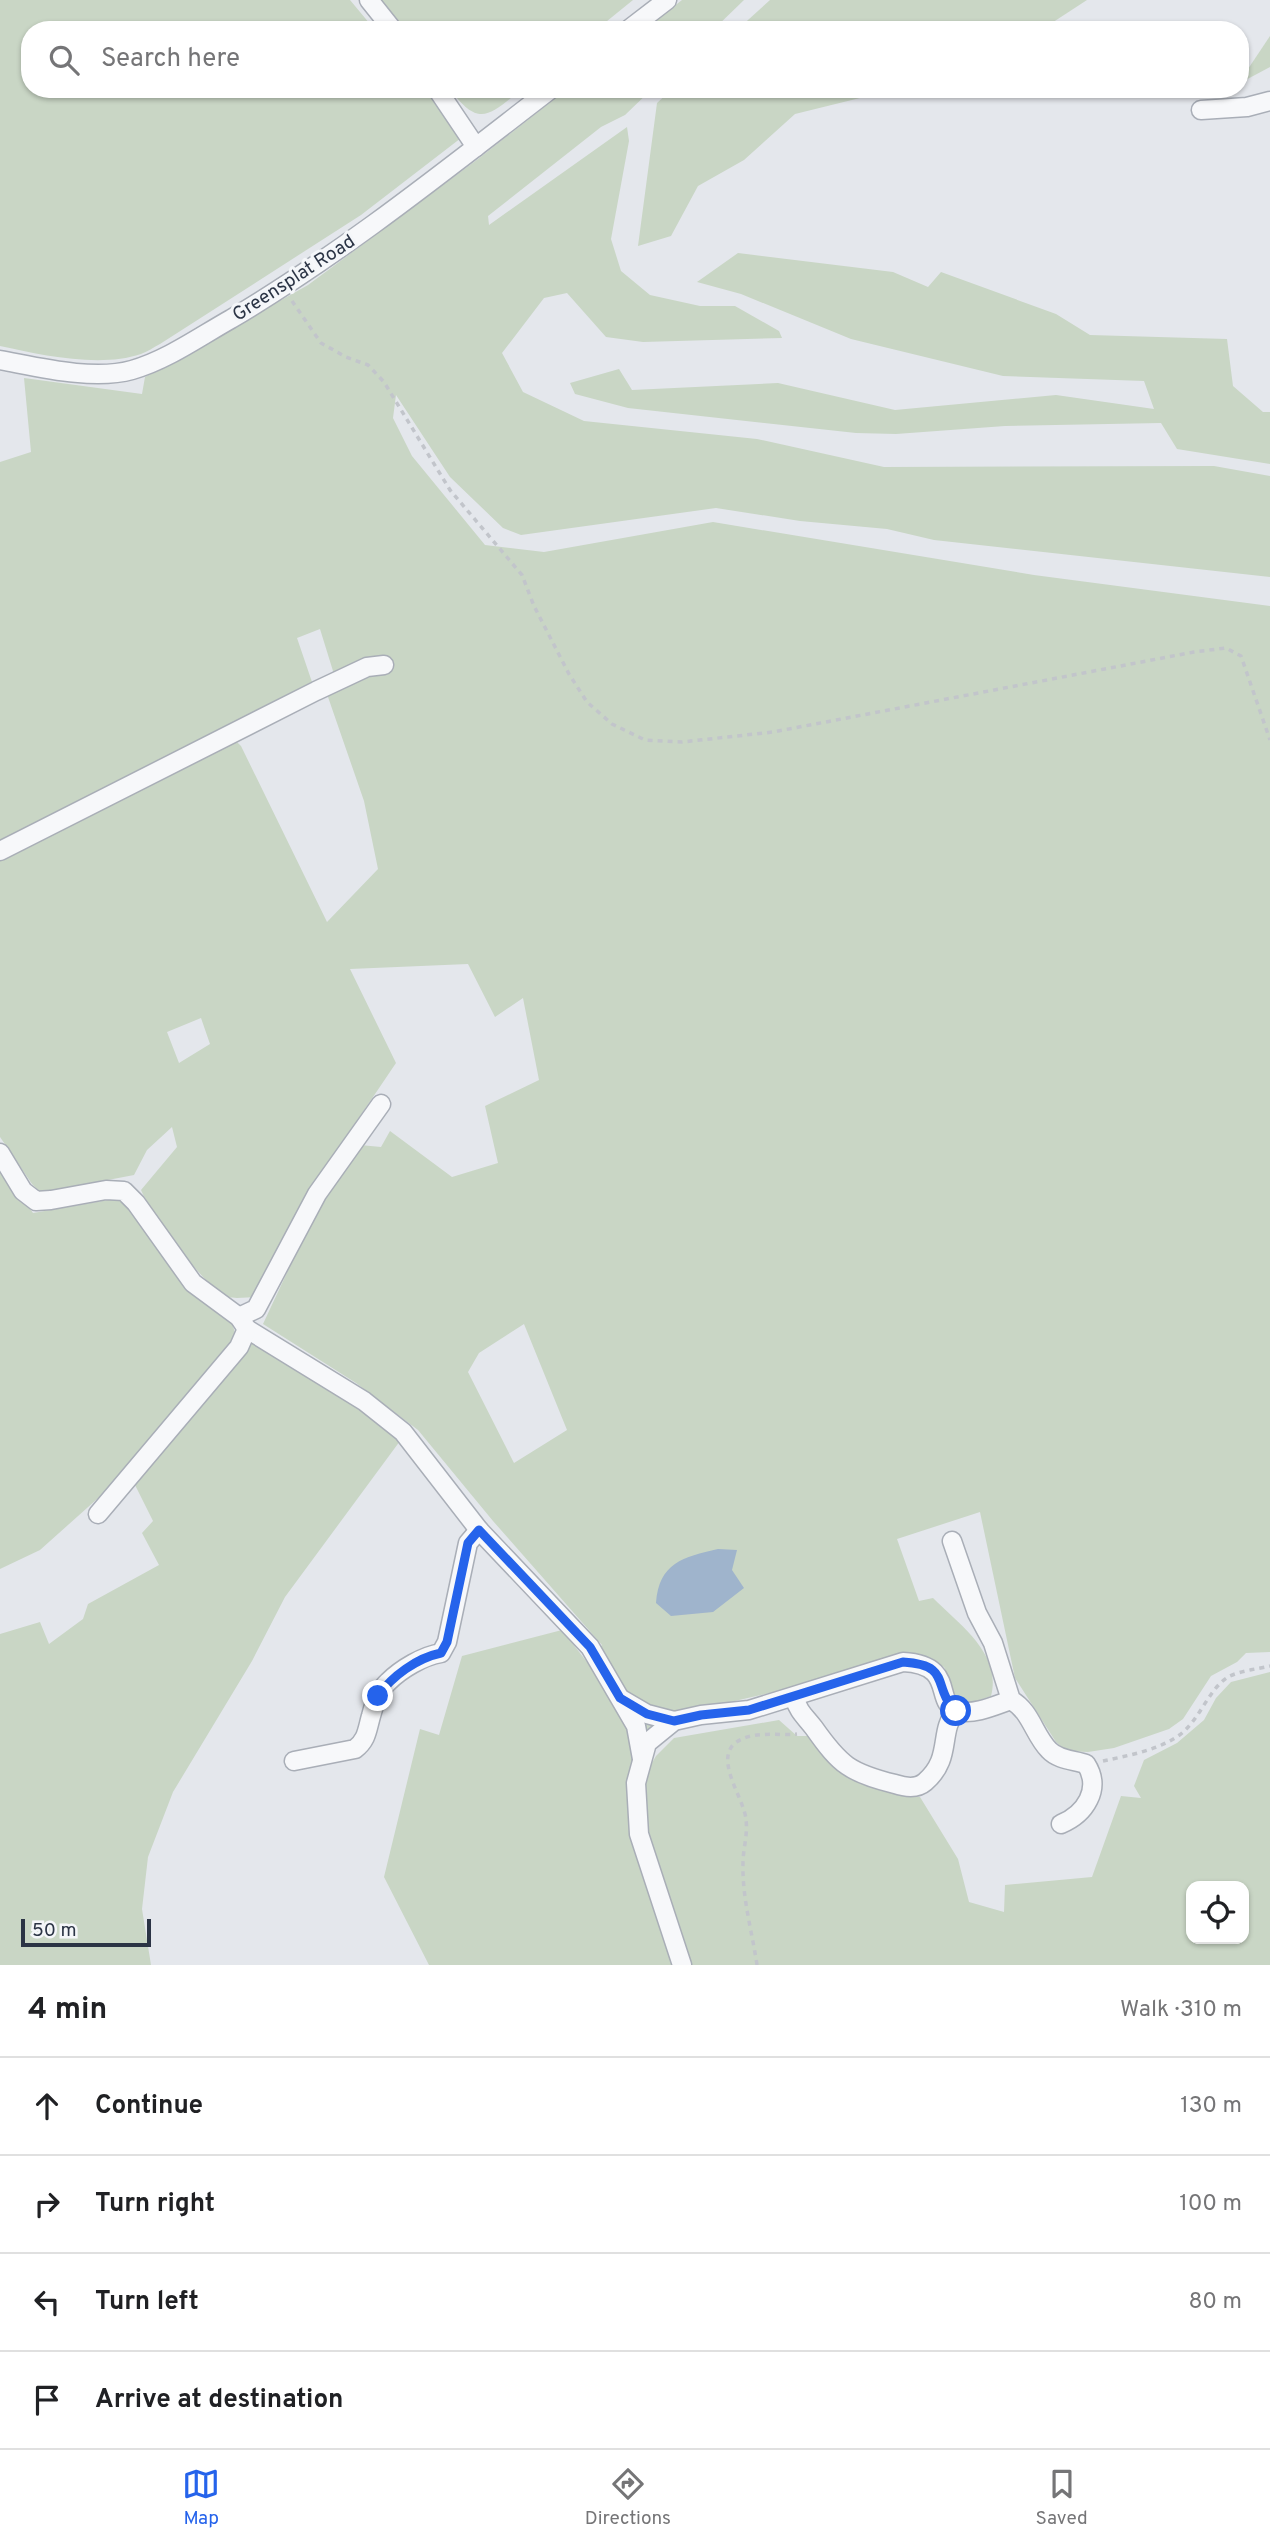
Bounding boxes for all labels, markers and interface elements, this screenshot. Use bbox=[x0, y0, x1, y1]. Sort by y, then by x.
search box bbox=[21, 21, 1249, 98]
icon: search bbox=[45, 41, 83, 79]
text: Search here bbox=[101, 43, 240, 76]
street label: Greensplat Road bbox=[228, 230, 360, 327]
route end bbox=[362, 1680, 393, 1711]
route start bbox=[940, 1695, 971, 1726]
map controls bbox=[1186, 1881, 1249, 1944]
button: locate bbox=[1186, 1881, 1249, 1944]
scale bar bbox=[21, 1916, 150, 1948]
text: 50 m bbox=[32, 1919, 77, 1943]
text: 4 min bbox=[28, 1992, 107, 2029]
text: Walk · 310 m bbox=[1120, 1996, 1242, 2025]
icon: ahead bbox=[28, 2087, 66, 2125]
text: Continue bbox=[95, 2090, 203, 2123]
text: 130 m bbox=[1180, 2092, 1242, 2121]
icon: right bbox=[28, 2185, 66, 2223]
text: Turn right bbox=[95, 2188, 215, 2221]
text: 100 m bbox=[1179, 2190, 1242, 2219]
icon: left bbox=[28, 2283, 66, 2321]
text: Turn left bbox=[95, 2286, 199, 2319]
text: 80 m bbox=[1189, 2288, 1242, 2317]
icon: arrive bbox=[28, 2381, 66, 2419]
text: Arrive at destination bbox=[95, 2384, 343, 2417]
tab: Map bbox=[182, 2465, 220, 2531]
tab: Directions bbox=[585, 2465, 671, 2531]
tab: Saved bbox=[1036, 2465, 1088, 2531]

